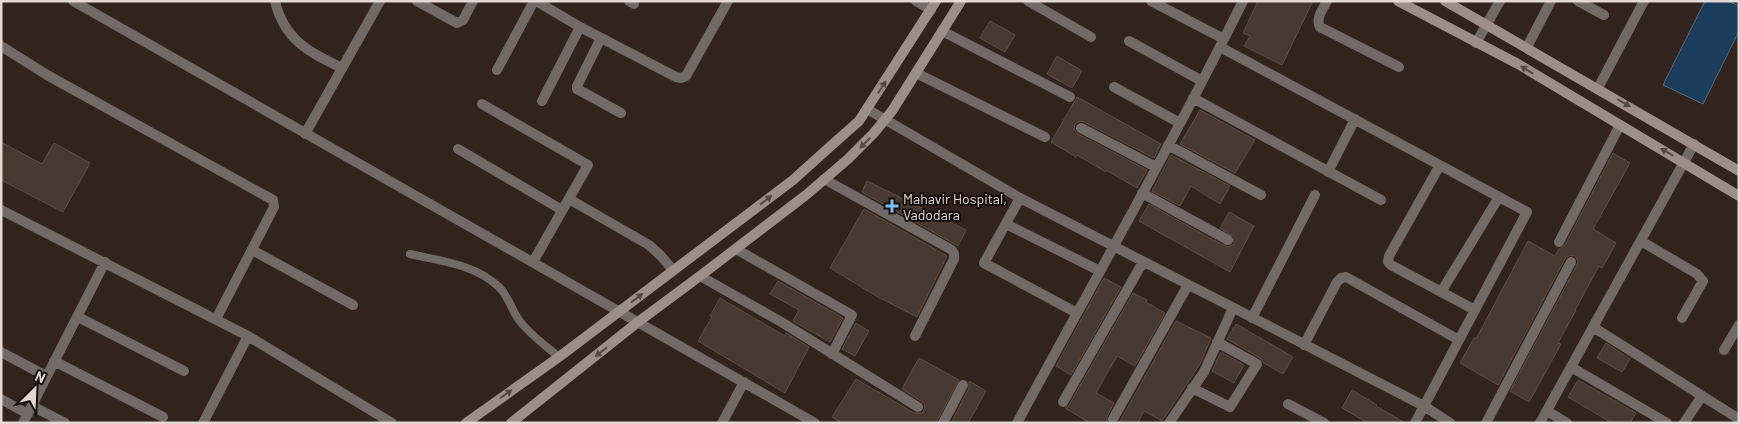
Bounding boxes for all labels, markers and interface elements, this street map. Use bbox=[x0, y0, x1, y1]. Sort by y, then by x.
one-way arrow bbox=[1521, 65, 1534, 74]
one-way arrow bbox=[877, 80, 886, 94]
one-way arrow bbox=[1617, 99, 1631, 108]
one-way arrow bbox=[859, 136, 871, 148]
one-way arrow bbox=[1660, 148, 1673, 157]
place label: Mahavir Hospital, Vadodara bbox=[903, 190, 1007, 223]
one-way arrow bbox=[759, 195, 773, 205]
marker: Mahavir Hospital, Vadodara bbox=[885, 199, 899, 213]
one-way arrow bbox=[630, 292, 643, 303]
one-way arrow bbox=[594, 346, 607, 357]
north arrow bbox=[10, 364, 60, 414]
text: N bbox=[33, 367, 48, 386]
one-way arrow bbox=[499, 389, 512, 400]

